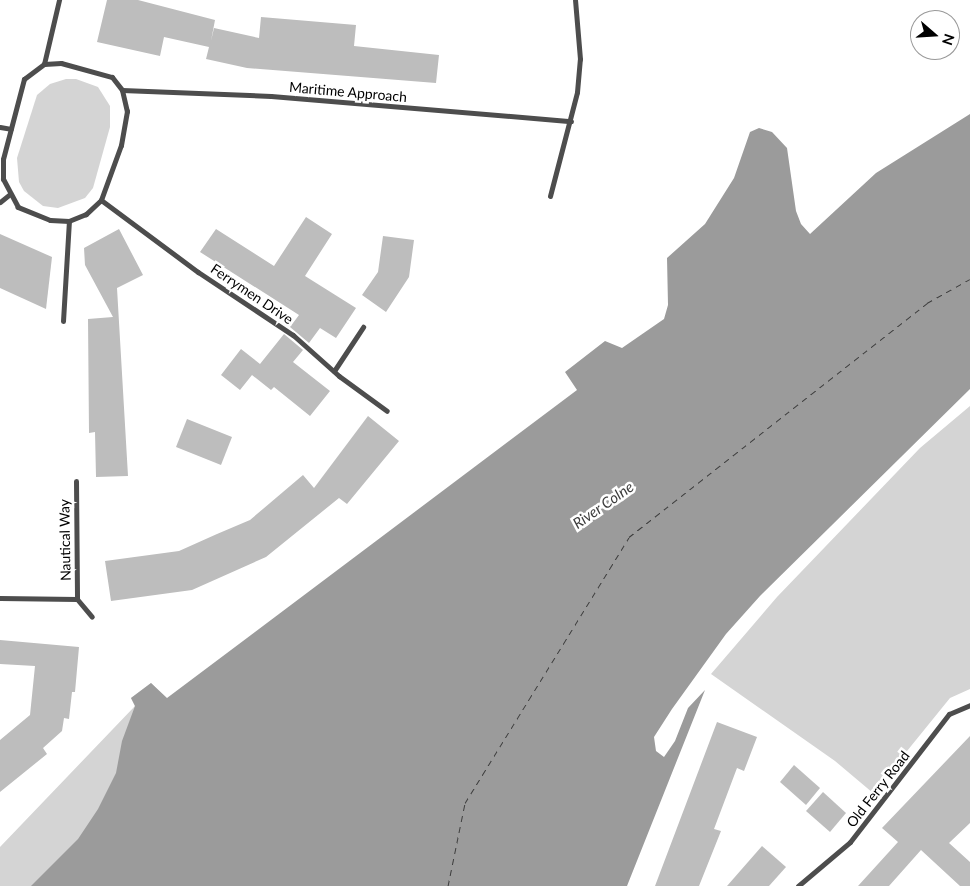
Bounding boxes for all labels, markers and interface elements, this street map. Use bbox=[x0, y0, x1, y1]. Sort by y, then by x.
north arrow bbox=[910, 10, 960, 60]
text: N bbox=[939, 32, 959, 48]
street label: Maritime Approach bbox=[288, 78, 408, 106]
street label: Ferrymen Drive bbox=[208, 260, 296, 328]
water label: River Colne bbox=[569, 477, 637, 533]
street label: Nautical Way bbox=[56, 499, 74, 581]
street label: Old Ferry Road bbox=[843, 747, 913, 831]

